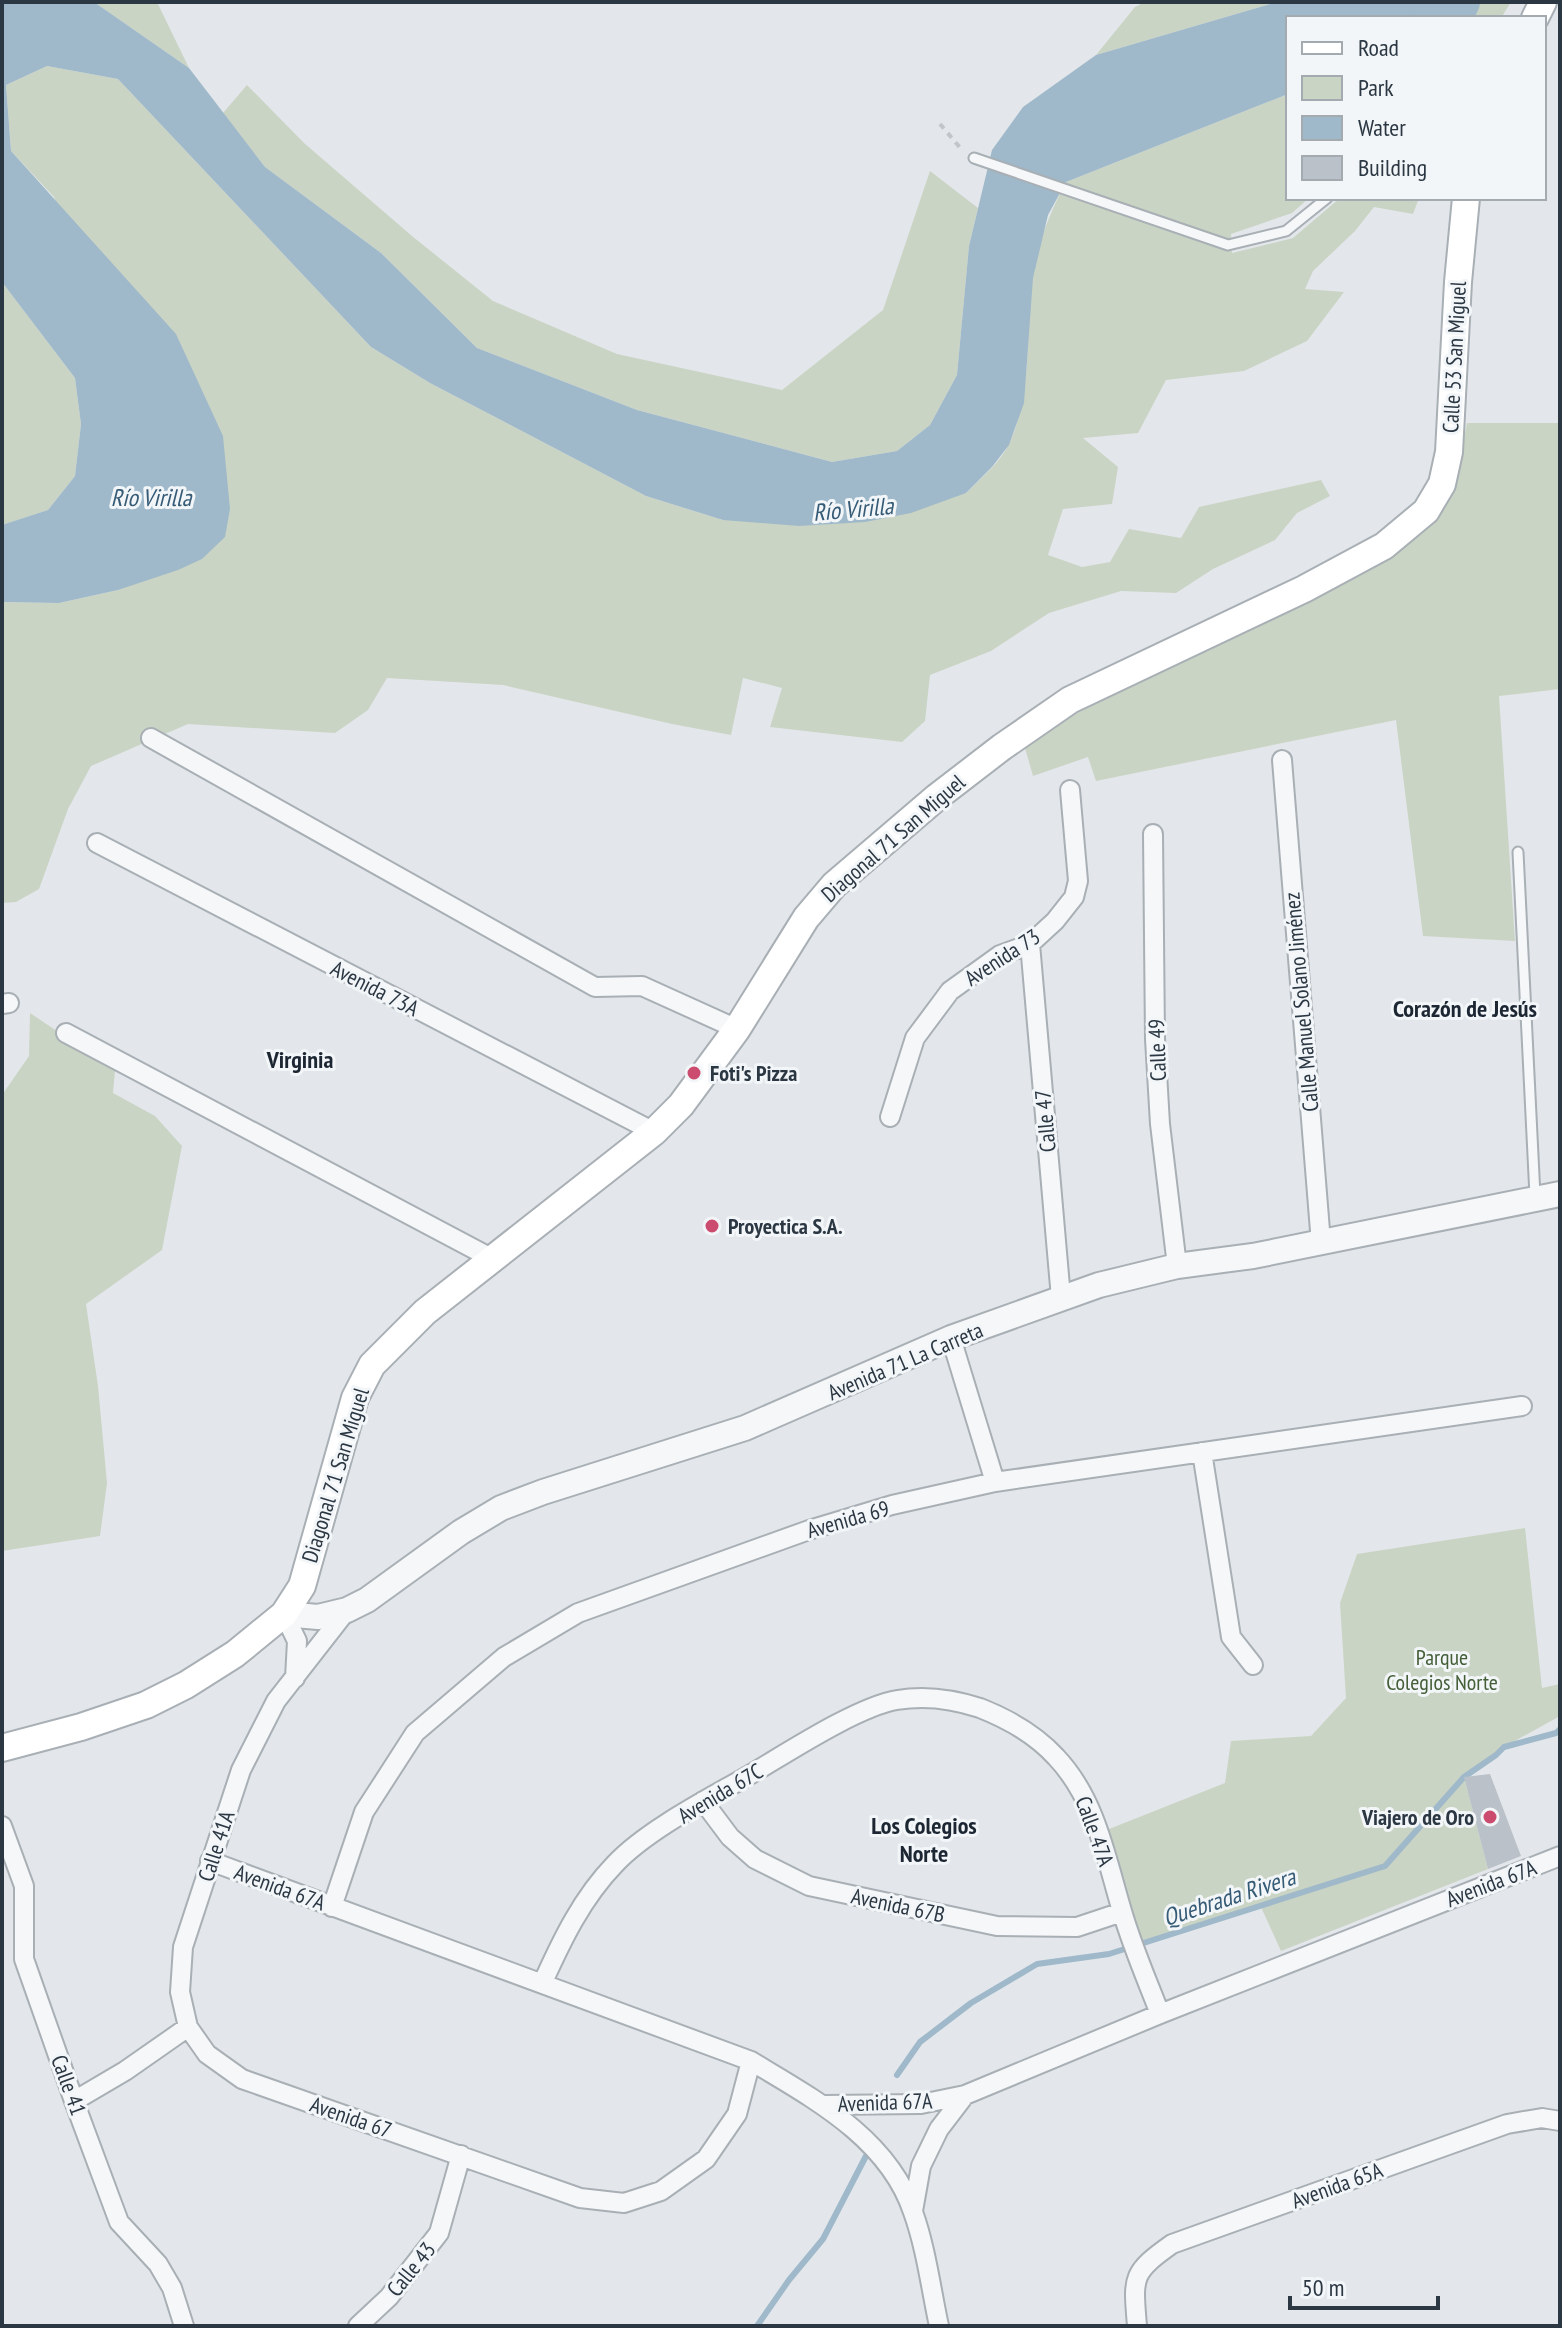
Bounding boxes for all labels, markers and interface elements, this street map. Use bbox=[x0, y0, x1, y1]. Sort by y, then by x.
legend bbox=[1286, 16, 1546, 200]
text: Road bbox=[1358, 32, 1399, 63]
text: Park bbox=[1358, 72, 1394, 103]
text: Water bbox=[1358, 112, 1406, 143]
text: Building bbox=[1358, 152, 1427, 183]
street label: Calle 53 San Miguel bbox=[1436, 280, 1472, 433]
water label: Río Virilla bbox=[111, 482, 193, 513]
water label: Río Virilla bbox=[812, 490, 896, 528]
street label: Diagonal 71 San Miguel bbox=[815, 767, 971, 908]
street label: Calle Manuel Solano Jiménez bbox=[1277, 891, 1325, 1113]
street label: Avenida 73 bbox=[959, 922, 1045, 992]
street label: Avenida 73A bbox=[326, 954, 424, 1022]
district label: Corazón de Jesús bbox=[1393, 993, 1537, 1024]
street label: Calle 49 bbox=[1142, 1018, 1172, 1082]
district label: Virginia bbox=[266, 1044, 333, 1075]
place label: Foti's Pizza bbox=[710, 1059, 797, 1087]
marker: Foti's Pizza bbox=[685, 1064, 703, 1082]
street label: Calle 47 bbox=[1028, 1089, 1062, 1153]
place label: Proyectica S.A. bbox=[728, 1212, 843, 1240]
marker: Proyectica S.A. bbox=[703, 1217, 721, 1235]
street label: Avenida 71 La Carreta bbox=[823, 1316, 987, 1406]
street label: Diagonal 71 San Miguel bbox=[295, 1383, 375, 1566]
street label: Avenida 69 bbox=[803, 1494, 893, 1544]
park label: Parque Colegios Norte bbox=[1386, 1643, 1498, 1696]
street label: Avenida 67C bbox=[672, 1757, 768, 1829]
street label: Calle 47A bbox=[1069, 1792, 1121, 1870]
place label: Viajero de Oro bbox=[1361, 1803, 1474, 1831]
street label: Calle 41A bbox=[191, 1806, 241, 1885]
marker: Viajero de Oro bbox=[1481, 1808, 1499, 1826]
district label: Los Colegios Norte bbox=[871, 1810, 977, 1869]
street label: Avenida 67A bbox=[1442, 1853, 1541, 1913]
street label: Avenida 67A bbox=[231, 1858, 330, 1917]
water label: Quebrada Rivera bbox=[1159, 1861, 1300, 1933]
street label: Avenida 67B bbox=[849, 1881, 947, 1929]
street label: Calle 41 bbox=[45, 2051, 93, 2119]
street label: Avenida 67A bbox=[837, 2086, 933, 2118]
street label: Avenida 67 bbox=[306, 2090, 396, 2144]
street label: Avenida 65A bbox=[1288, 2155, 1387, 2214]
street label: Calle 43 bbox=[380, 2236, 442, 2302]
scale bar bbox=[1290, 2260, 1438, 2310]
text: 50 m bbox=[1302, 2272, 1344, 2303]

